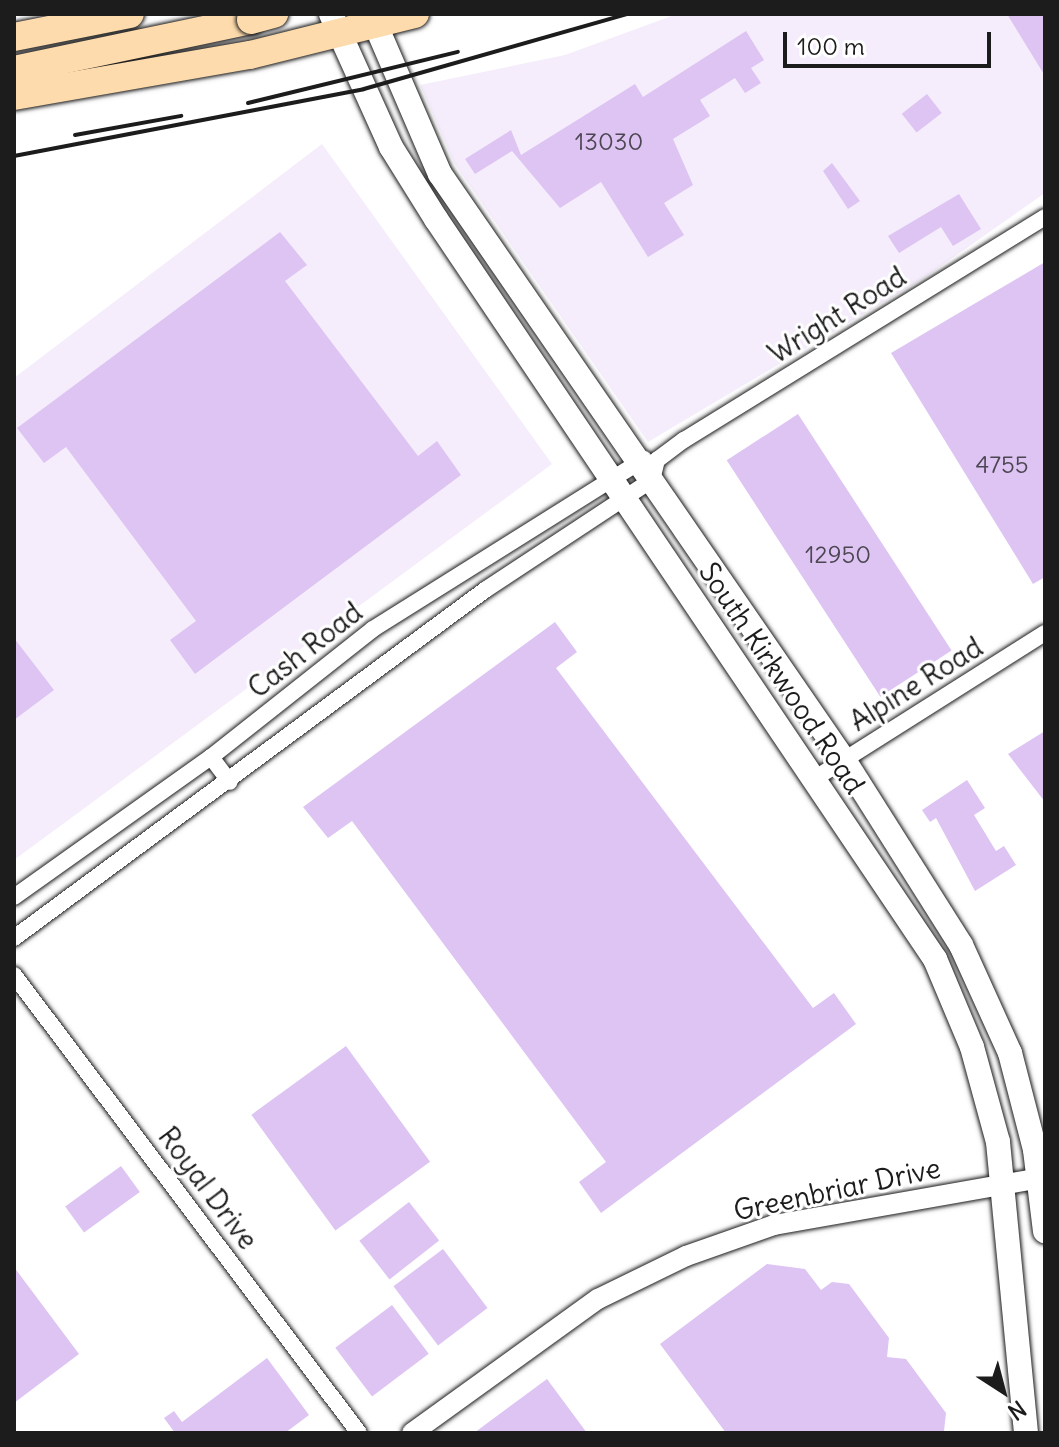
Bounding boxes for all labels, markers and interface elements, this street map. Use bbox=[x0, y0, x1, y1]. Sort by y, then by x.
scale bar bbox=[787, 16, 995, 66]
text: 100 m bbox=[797, 31, 865, 61]
house number: 13030 bbox=[575, 128, 643, 156]
street label: Wright Road bbox=[762, 259, 912, 371]
house number: 4755 bbox=[976, 451, 1028, 479]
house number: 12950 bbox=[805, 541, 871, 569]
street label: South Kirkwood Road bbox=[692, 556, 872, 800]
street label: Cash Road bbox=[241, 595, 369, 705]
street label: Alpine Road bbox=[843, 630, 989, 738]
street label: Royal Drive bbox=[151, 1120, 265, 1256]
street label: Greenbriar Drive bbox=[730, 1151, 944, 1227]
north arrow bbox=[963, 1351, 1043, 1431]
text: N bbox=[1003, 1395, 1031, 1426]

